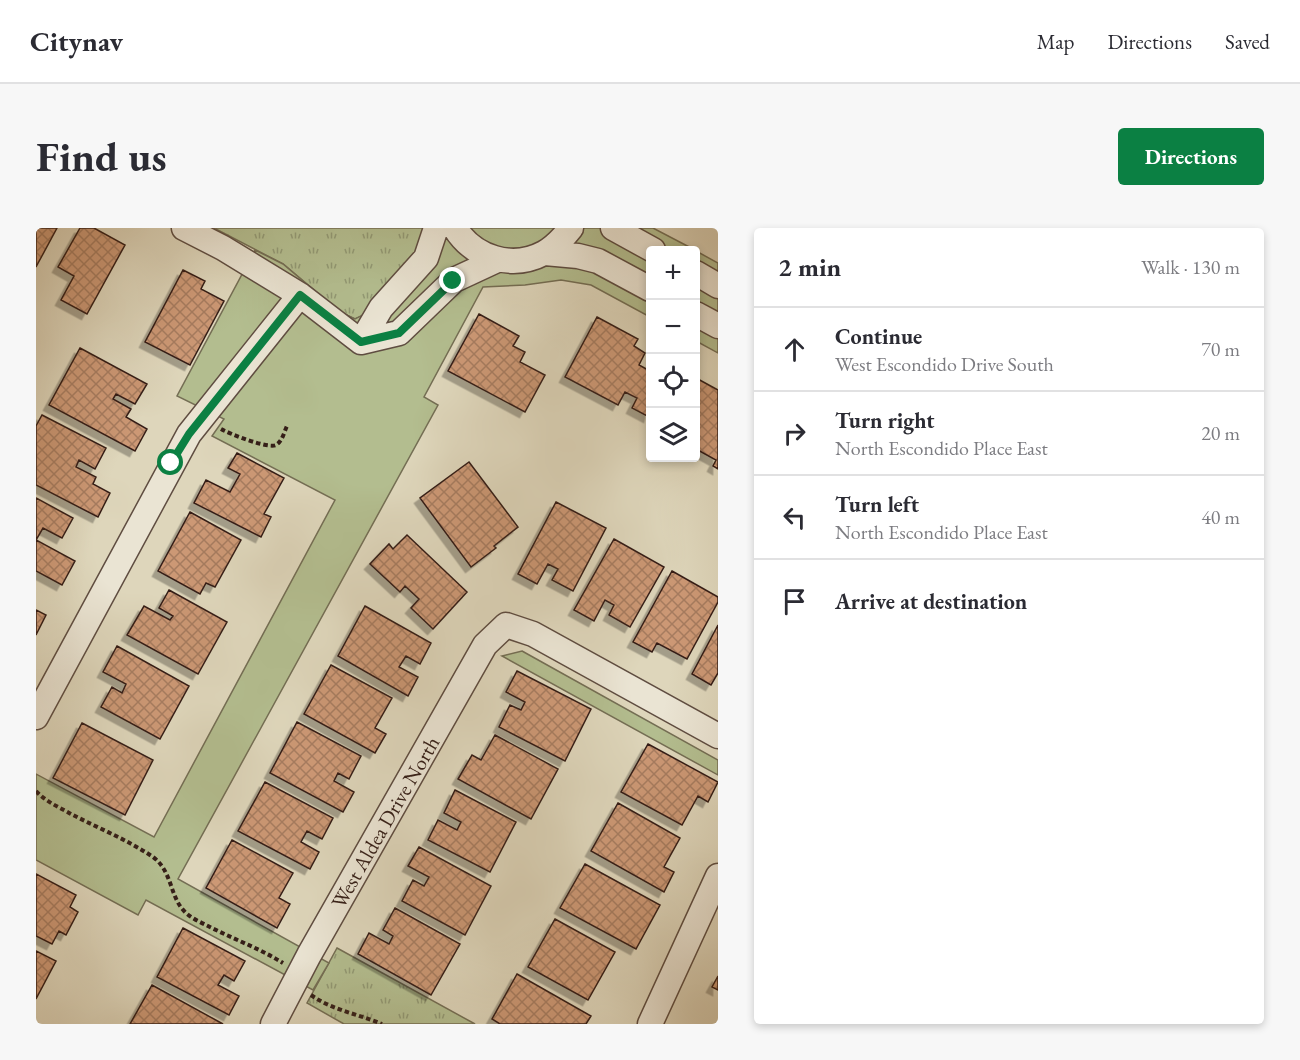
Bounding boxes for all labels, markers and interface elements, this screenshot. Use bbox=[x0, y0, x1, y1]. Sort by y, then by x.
text: Citynav bbox=[30, 23, 123, 59]
text: Map bbox=[1037, 28, 1074, 55]
text: Directions bbox=[1107, 28, 1192, 55]
text: Saved bbox=[1225, 28, 1270, 55]
button: Directions bbox=[1118, 128, 1264, 185]
text: Find us bbox=[36, 129, 167, 184]
map controls bbox=[646, 246, 700, 462]
button: + bbox=[646, 246, 700, 300]
text: 2 min bbox=[778, 250, 841, 284]
text: Walk · 130 m bbox=[1141, 254, 1240, 280]
route end bbox=[439, 267, 465, 293]
button: − bbox=[646, 300, 700, 354]
text: Continue bbox=[835, 322, 922, 351]
icon: ahead bbox=[778, 333, 811, 366]
text: 70 m bbox=[1201, 336, 1240, 362]
text: West Escondido Drive South bbox=[835, 351, 1054, 377]
button: locate bbox=[646, 354, 700, 408]
text: Turn right bbox=[835, 406, 934, 435]
button: layers bbox=[646, 408, 700, 462]
icon: right bbox=[778, 417, 811, 450]
text: 20 m bbox=[1201, 420, 1240, 446]
text: North Escondido Place East bbox=[835, 435, 1048, 461]
route start bbox=[157, 449, 183, 475]
text: Turn left bbox=[835, 490, 919, 519]
icon: left bbox=[778, 501, 811, 534]
text: 40 m bbox=[1201, 504, 1240, 530]
text: North Escondido Place East bbox=[835, 519, 1048, 545]
icon: arrive bbox=[778, 585, 811, 618]
text: Arrive at destination bbox=[835, 587, 1027, 616]
street label: West Aldea Drive North bbox=[325, 731, 445, 913]

